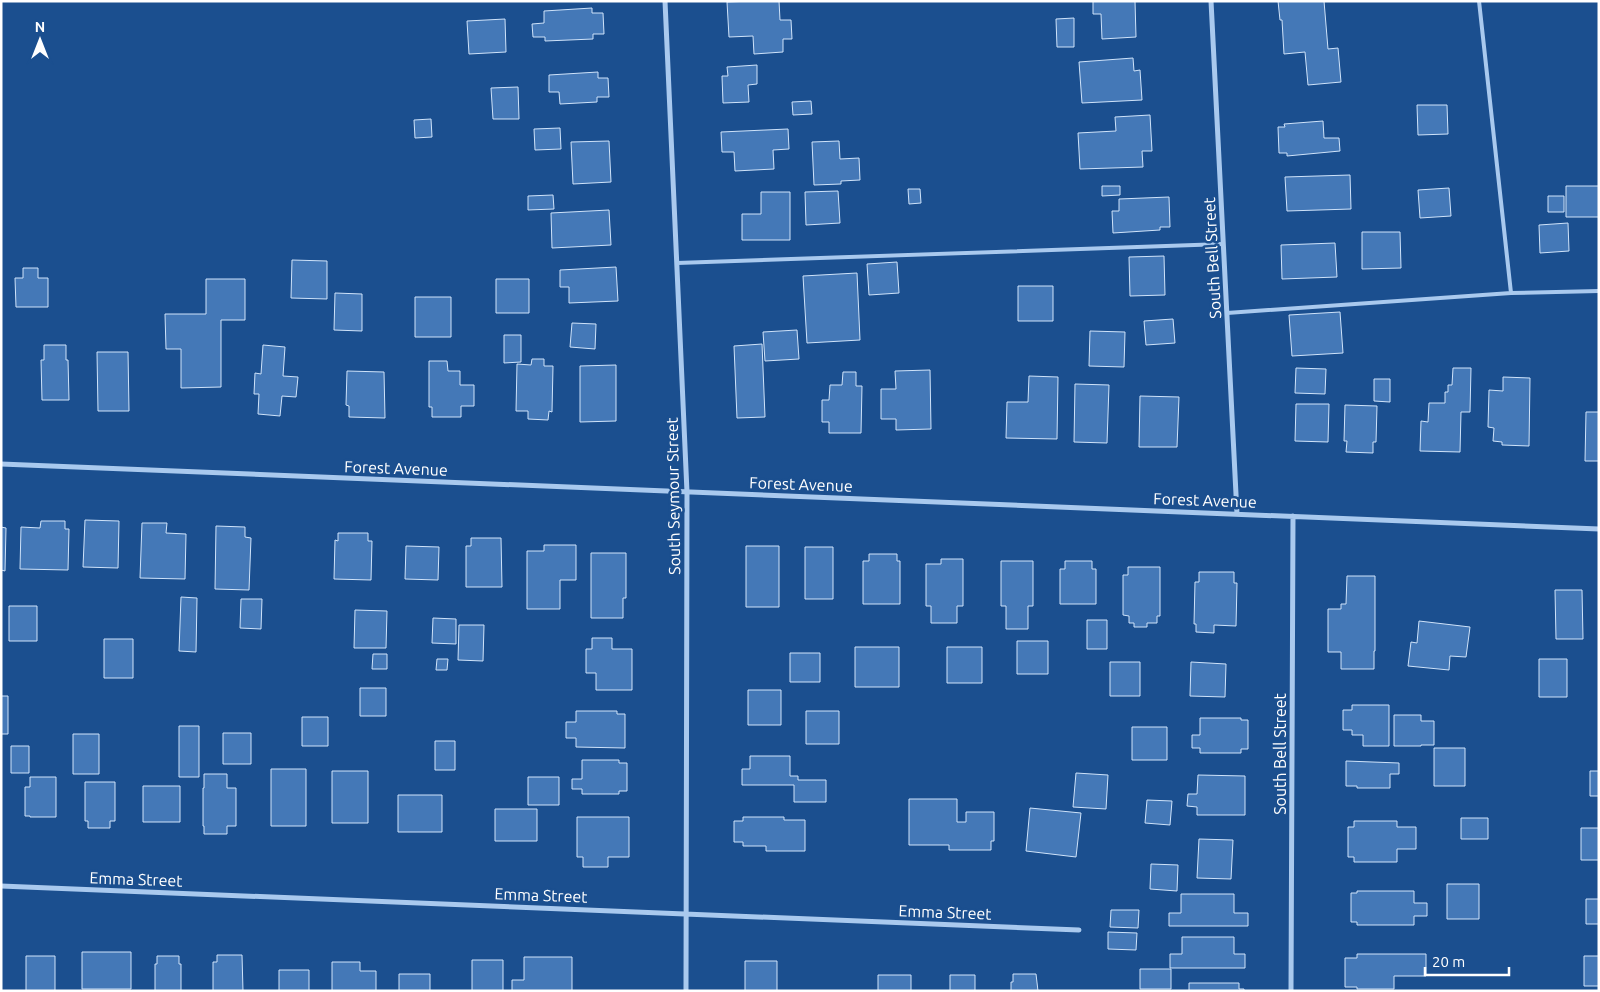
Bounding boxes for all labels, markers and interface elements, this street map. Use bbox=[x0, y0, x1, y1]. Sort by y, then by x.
north arrow bbox=[15, 15, 65, 65]
text: N bbox=[35, 19, 45, 35]
street label: South Bell Street bbox=[1200, 196, 1224, 319]
street label: South Seymour Street bbox=[663, 416, 683, 575]
street label: Forest Avenue bbox=[344, 457, 448, 479]
street label: Forest Avenue bbox=[749, 473, 853, 495]
street label: Forest Avenue bbox=[1153, 489, 1257, 511]
street label: South Bell Street bbox=[1271, 692, 1289, 815]
street label: Emma Street bbox=[89, 868, 184, 890]
street label: Emma Street bbox=[494, 884, 589, 906]
street label: Emma Street bbox=[898, 901, 993, 923]
scale bar bbox=[1425, 944, 1509, 976]
text: 20 m bbox=[1432, 953, 1465, 970]

